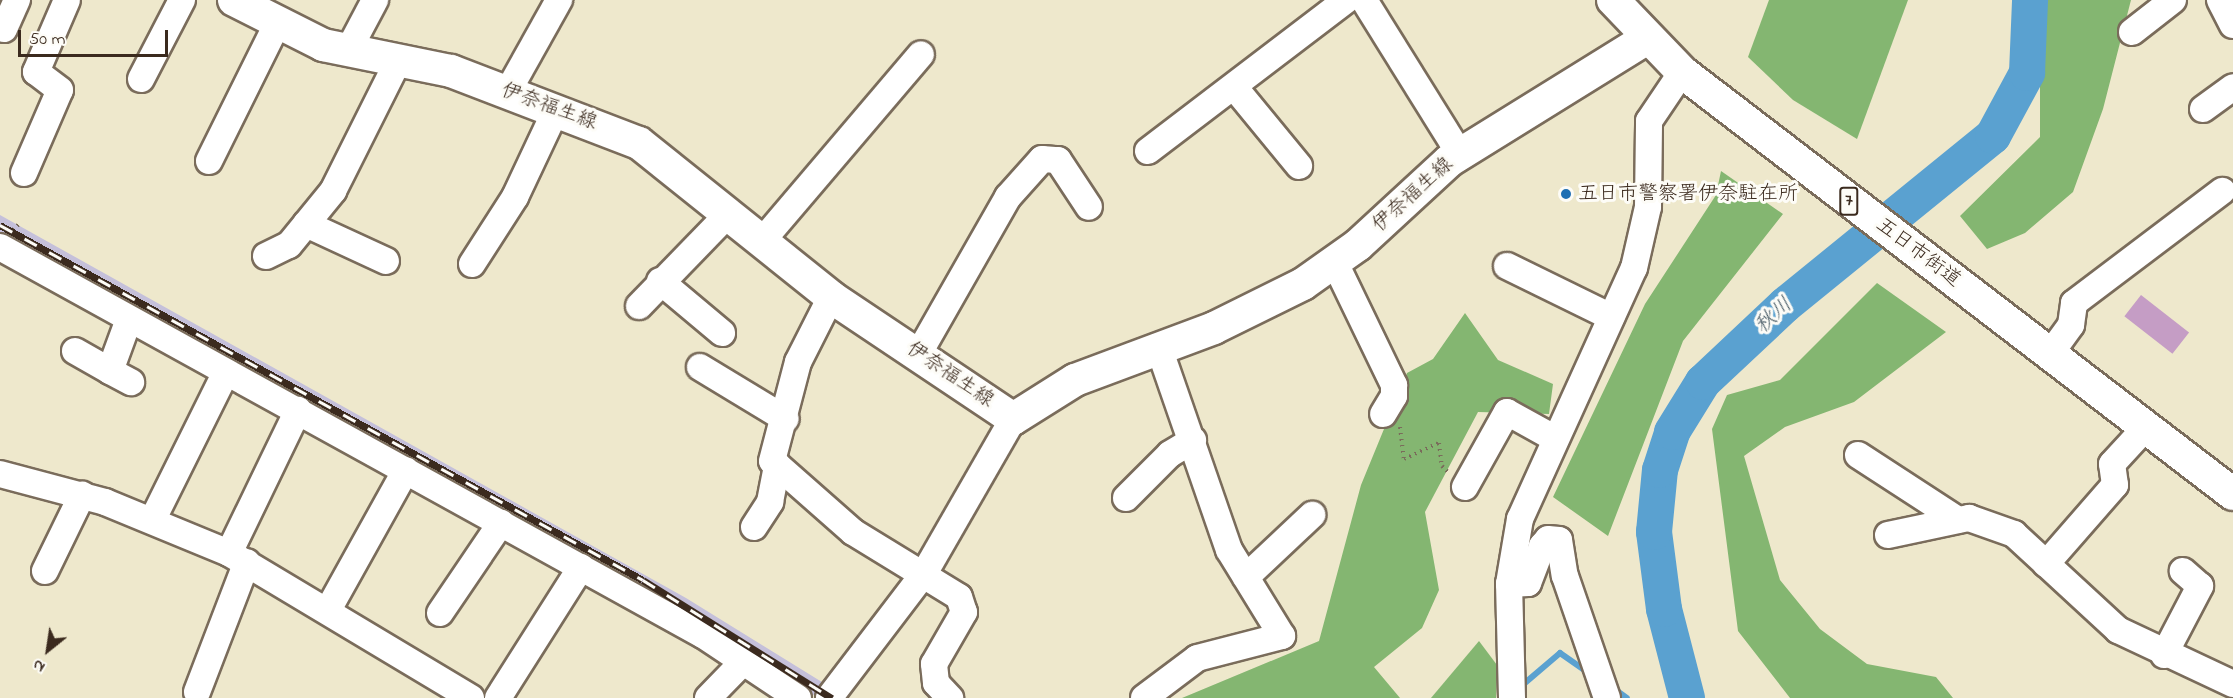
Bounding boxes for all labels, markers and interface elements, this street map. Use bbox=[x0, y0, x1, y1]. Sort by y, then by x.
scale bar bbox=[21, 18, 171, 56]
text: 50 m bbox=[29, 27, 66, 53]
street label: 伊奈福生線 bbox=[498, 79, 600, 135]
street label: 伊奈福生線 bbox=[1368, 153, 1458, 237]
place label: 五日市警察署伊奈駐在所 bbox=[1578, 182, 1798, 206]
road number: 7 bbox=[1838, 186, 1860, 216]
marker: 五日市警察署伊奈駐在所 bbox=[1559, 187, 1573, 201]
street label: 五日市街道 bbox=[1871, 213, 1965, 293]
water label: 秋川 bbox=[1750, 293, 1798, 339]
street label: 伊奈福生線 bbox=[902, 337, 998, 413]
north arrow bbox=[18, 620, 78, 680]
text: N bbox=[28, 652, 50, 679]

